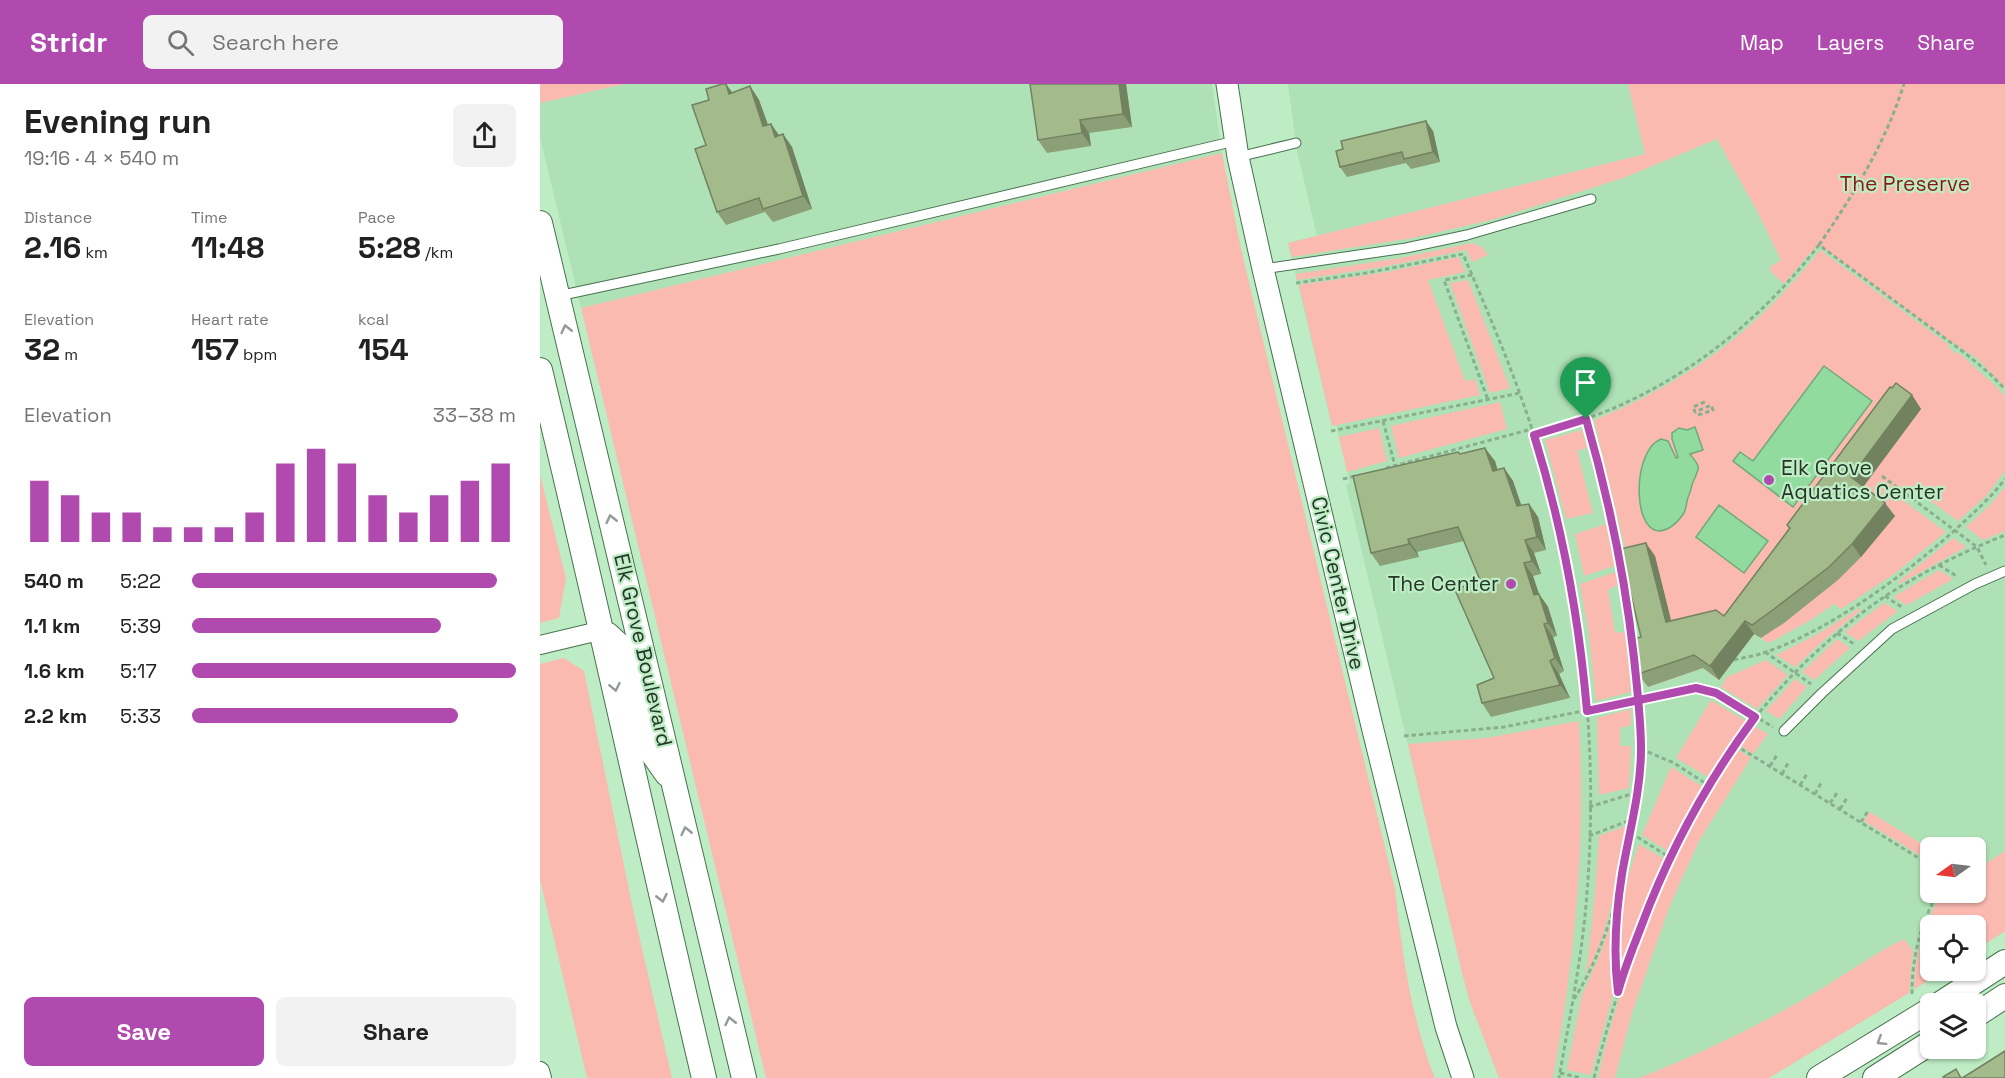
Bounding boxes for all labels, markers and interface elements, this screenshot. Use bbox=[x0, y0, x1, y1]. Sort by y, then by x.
search box bbox=[143, 15, 563, 69]
text: Stridr bbox=[30, 24, 107, 60]
icon: search bbox=[164, 26, 197, 59]
text: Search here bbox=[212, 28, 339, 56]
text: Map bbox=[1740, 29, 1784, 56]
text: Layers bbox=[1817, 29, 1884, 56]
text: Share bbox=[1917, 29, 1975, 56]
text: Evening run bbox=[24, 101, 212, 143]
button: share bbox=[453, 104, 516, 167]
text: 19:16 · 4 × 540 m bbox=[24, 145, 179, 171]
park label: The Preserve bbox=[1840, 170, 1970, 197]
text: Distance bbox=[24, 207, 92, 228]
text: Time bbox=[191, 207, 227, 228]
text: Pace bbox=[358, 207, 395, 228]
text: 2.16 bbox=[24, 228, 81, 267]
text: 11:48 bbox=[191, 228, 264, 267]
text: 5:28 bbox=[358, 228, 421, 267]
text: km bbox=[81, 242, 108, 263]
text: /km bbox=[421, 242, 453, 263]
text: Elevation bbox=[24, 309, 94, 330]
text: Heart rate bbox=[191, 309, 269, 330]
text: kcal bbox=[358, 309, 389, 330]
one-way arrow bbox=[561, 324, 574, 334]
text: 32 bbox=[24, 330, 60, 369]
text: 157 bbox=[191, 330, 239, 369]
text: 154 bbox=[358, 330, 409, 369]
text: m bbox=[60, 344, 78, 365]
text: bpm bbox=[239, 344, 277, 365]
pin bbox=[1560, 357, 1611, 419]
icon: arrive bbox=[1569, 366, 1602, 399]
text: Elevation bbox=[24, 402, 112, 428]
text: 33–38 m bbox=[433, 402, 516, 428]
place label: Elk Grove Aquatics Center bbox=[1781, 454, 1944, 505]
marker: Elk Grove Aquatics Center bbox=[1762, 473, 1776, 487]
street label: Civic Center Drive bbox=[1305, 494, 1372, 672]
one-way arrow bbox=[606, 514, 619, 524]
street label: Elk Grove Boulevard bbox=[608, 551, 679, 749]
text: 540 m bbox=[24, 568, 84, 594]
text: 5:22 bbox=[120, 568, 161, 594]
place label: The Center bbox=[1388, 570, 1499, 597]
marker: The Center bbox=[1504, 577, 1518, 591]
text: 1.1 km bbox=[24, 613, 80, 639]
text: 5:39 bbox=[120, 613, 161, 639]
text: 1.6 km bbox=[24, 658, 85, 684]
text: 5:17 bbox=[120, 658, 157, 684]
one-way arrow bbox=[608, 682, 621, 692]
text: 2.2 km bbox=[24, 703, 87, 729]
text: 5:33 bbox=[120, 703, 161, 729]
one-way arrow bbox=[680, 826, 693, 836]
north arrow bbox=[1920, 837, 1986, 903]
map controls bbox=[1920, 837, 1986, 1059]
one-way arrow bbox=[654, 893, 667, 903]
button: locate bbox=[1920, 915, 1986, 981]
button: layers bbox=[1920, 993, 1986, 1059]
button: Save bbox=[24, 997, 264, 1066]
button: Share bbox=[276, 997, 516, 1066]
one-way arrow bbox=[725, 1016, 738, 1026]
one-way arrow bbox=[1877, 1033, 1887, 1045]

